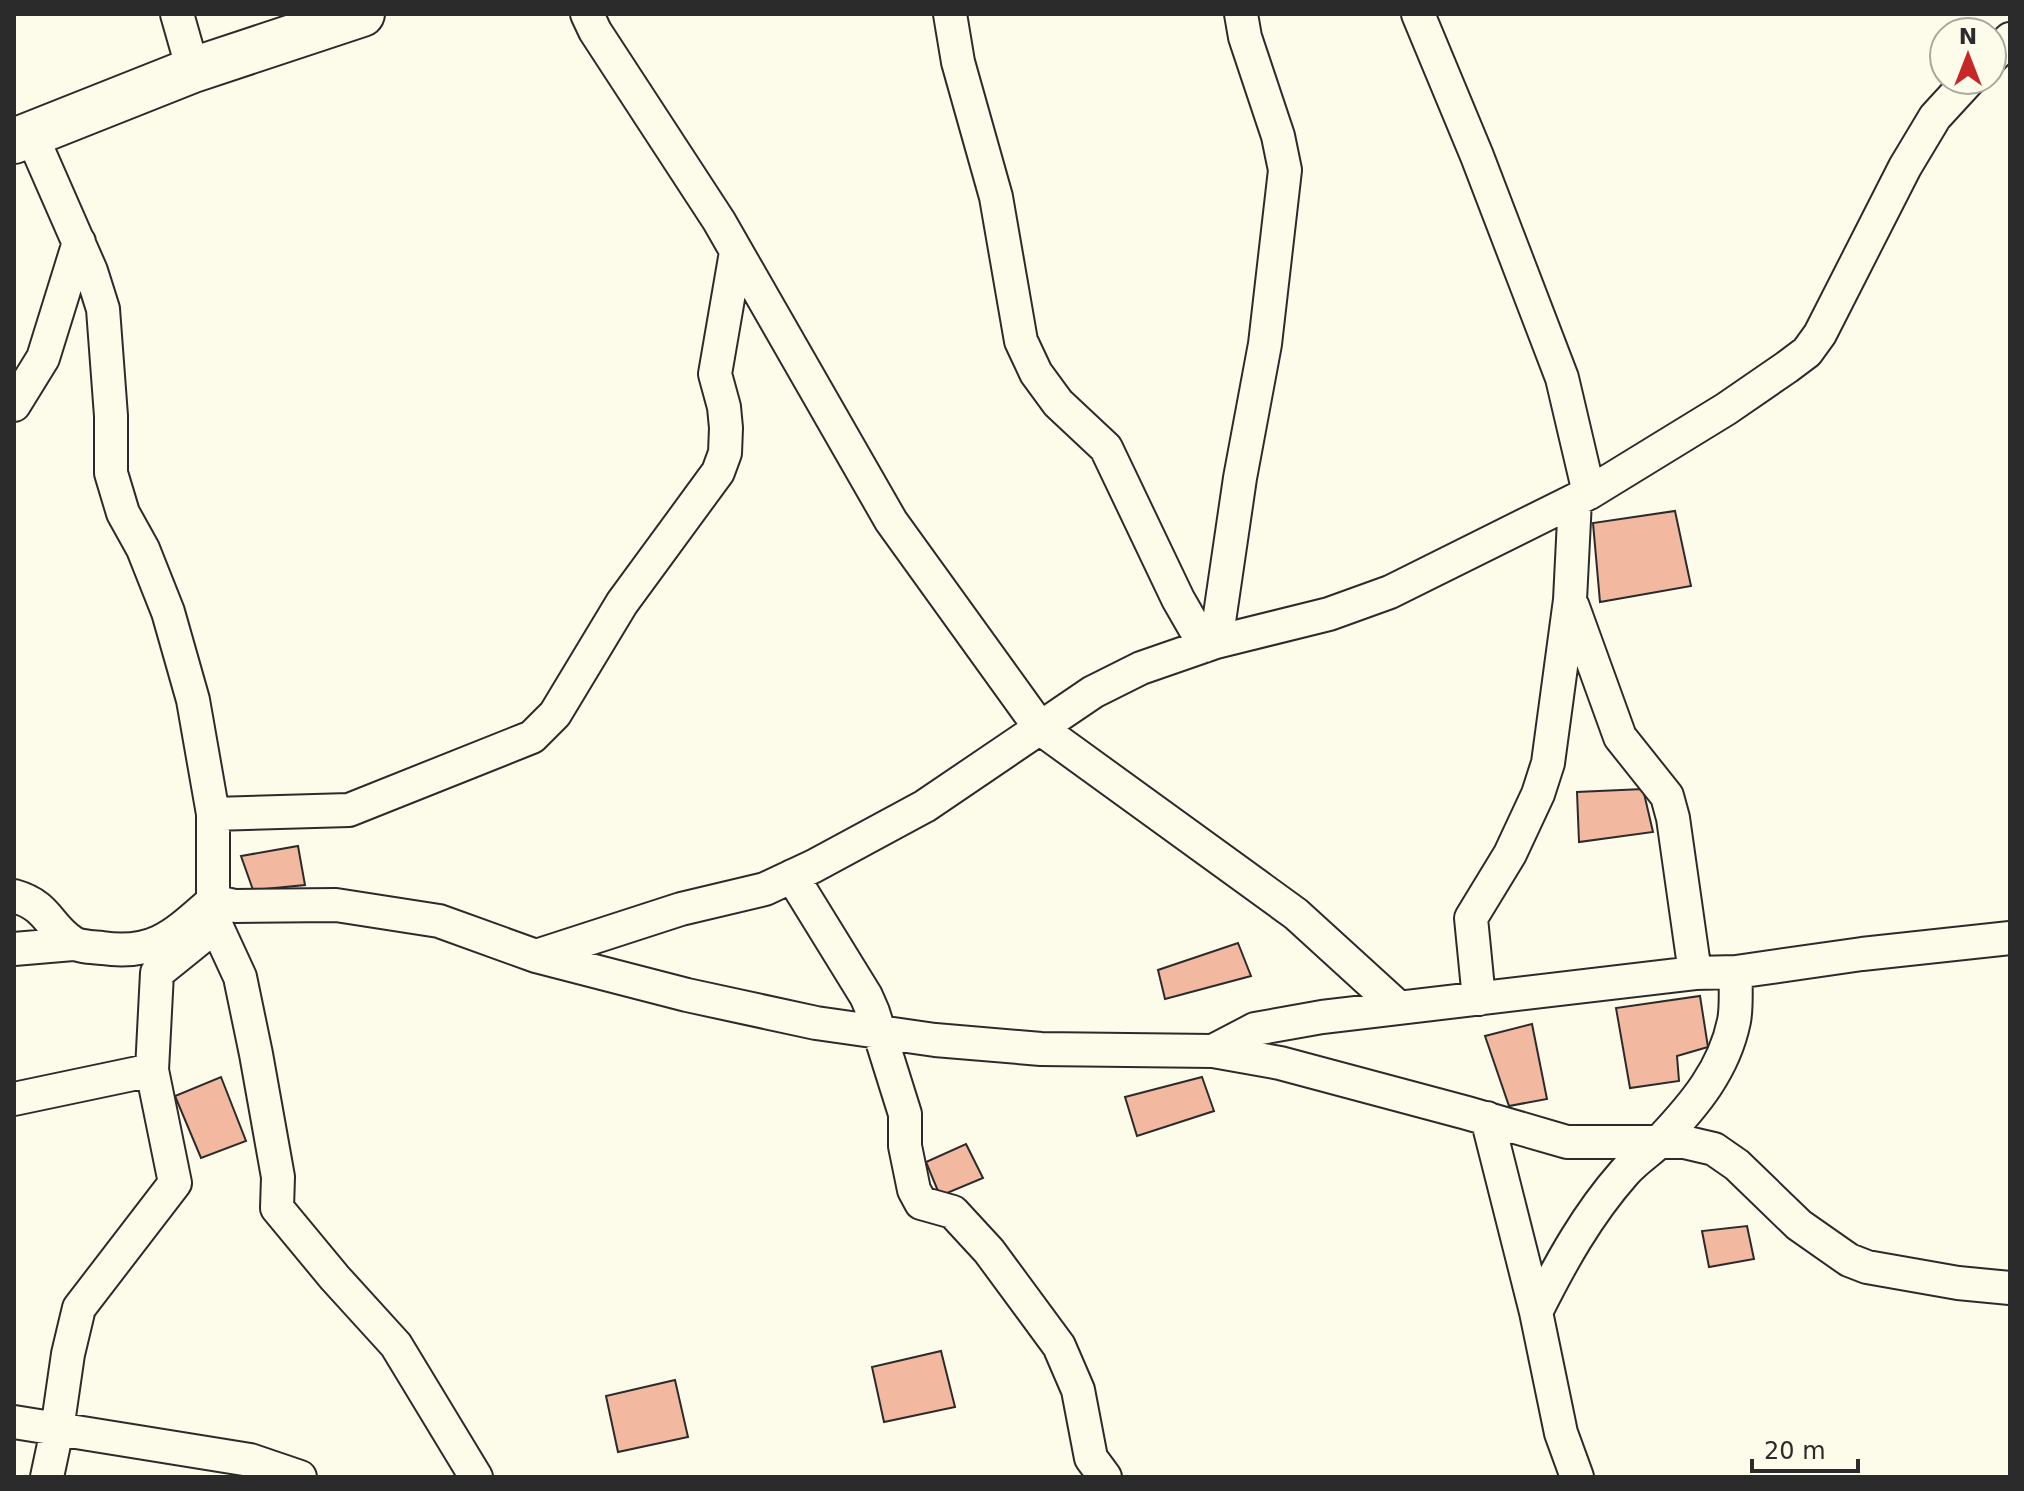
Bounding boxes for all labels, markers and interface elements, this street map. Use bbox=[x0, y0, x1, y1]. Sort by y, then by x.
north arrow bbox=[1928, 16, 2008, 96]
text: N bbox=[1959, 24, 1977, 49]
scale bar bbox=[1752, 1423, 1858, 1473]
text: 20 m bbox=[1764, 1437, 1826, 1465]

